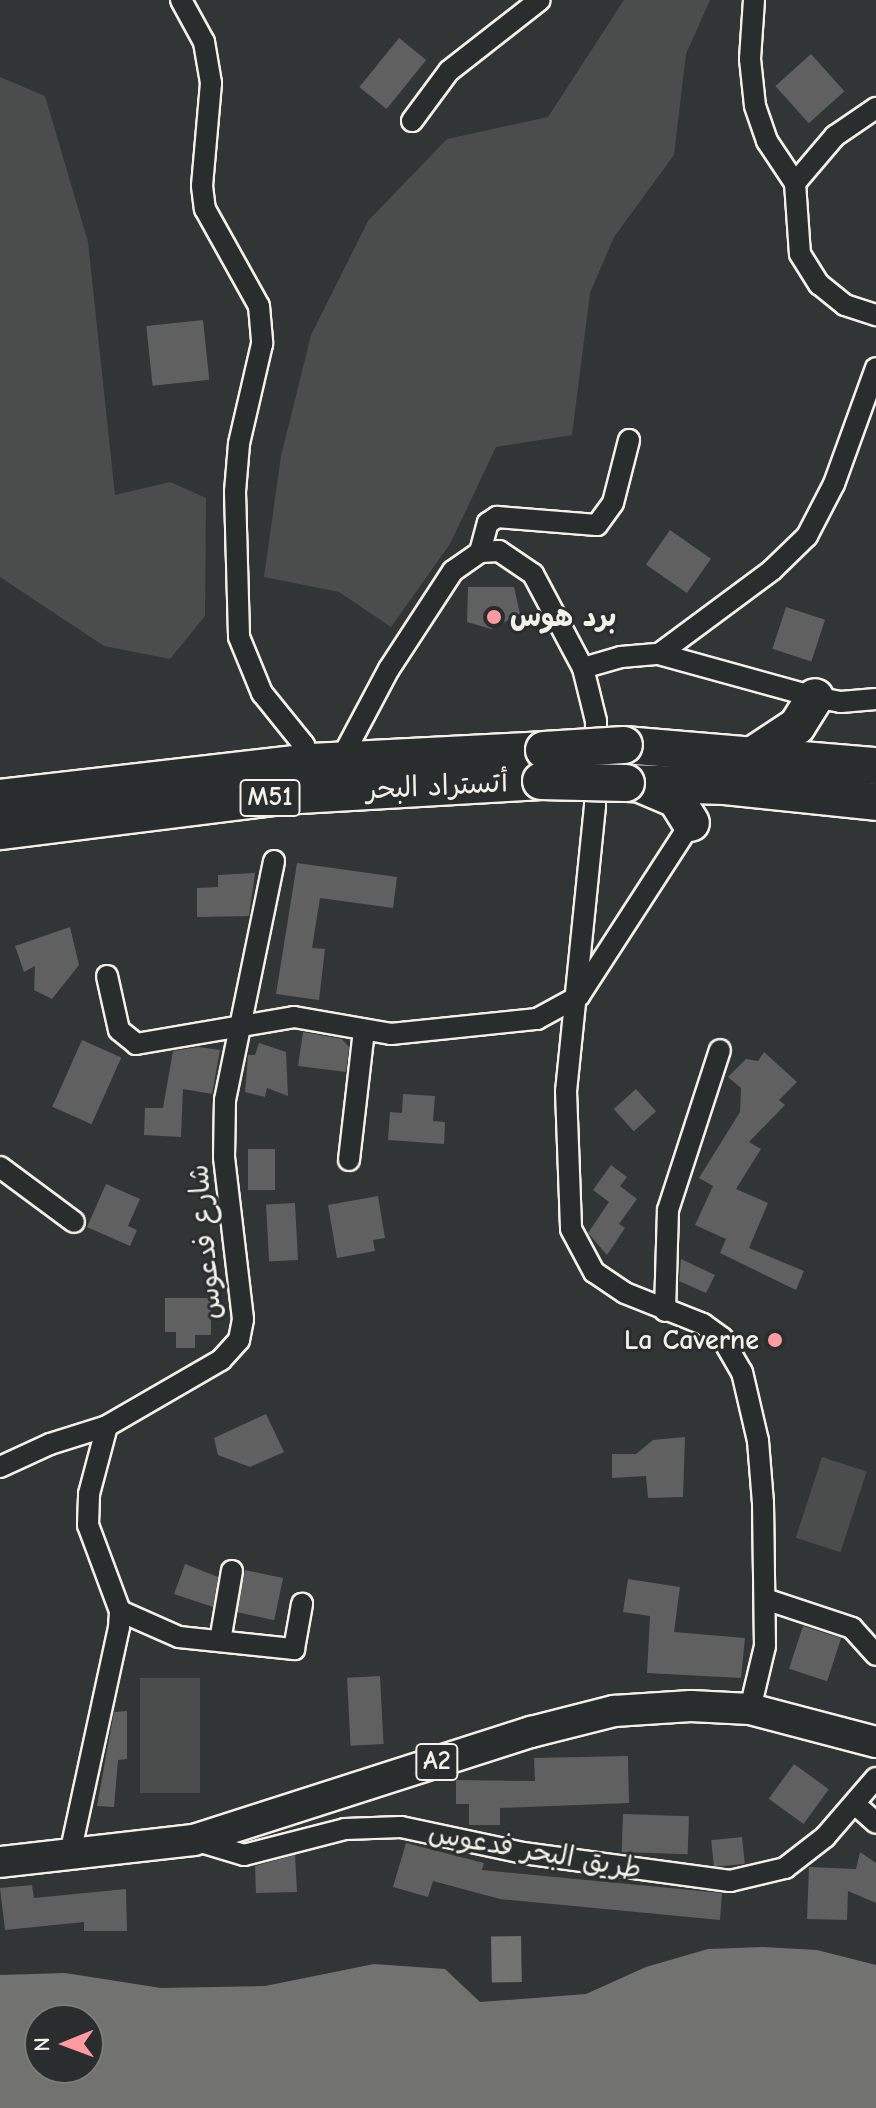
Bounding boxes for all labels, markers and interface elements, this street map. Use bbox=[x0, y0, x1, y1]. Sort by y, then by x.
place label: برد هوس bbox=[510, 600, 616, 634]
marker: برد هوس bbox=[485, 608, 503, 626]
street label: أتستراد البحر bbox=[365, 766, 509, 806]
road number: M51 bbox=[238, 776, 302, 820]
street label: شارع فدعوس bbox=[181, 1163, 229, 1321]
place label: La Caverne bbox=[624, 1323, 759, 1357]
marker: La Caverne bbox=[766, 1331, 784, 1349]
road number: A2 bbox=[415, 1740, 459, 1784]
street label: طريق البحر فدعوس bbox=[426, 1816, 644, 1886]
north arrow bbox=[24, 2004, 104, 2084]
text: N bbox=[29, 2037, 55, 2052]

